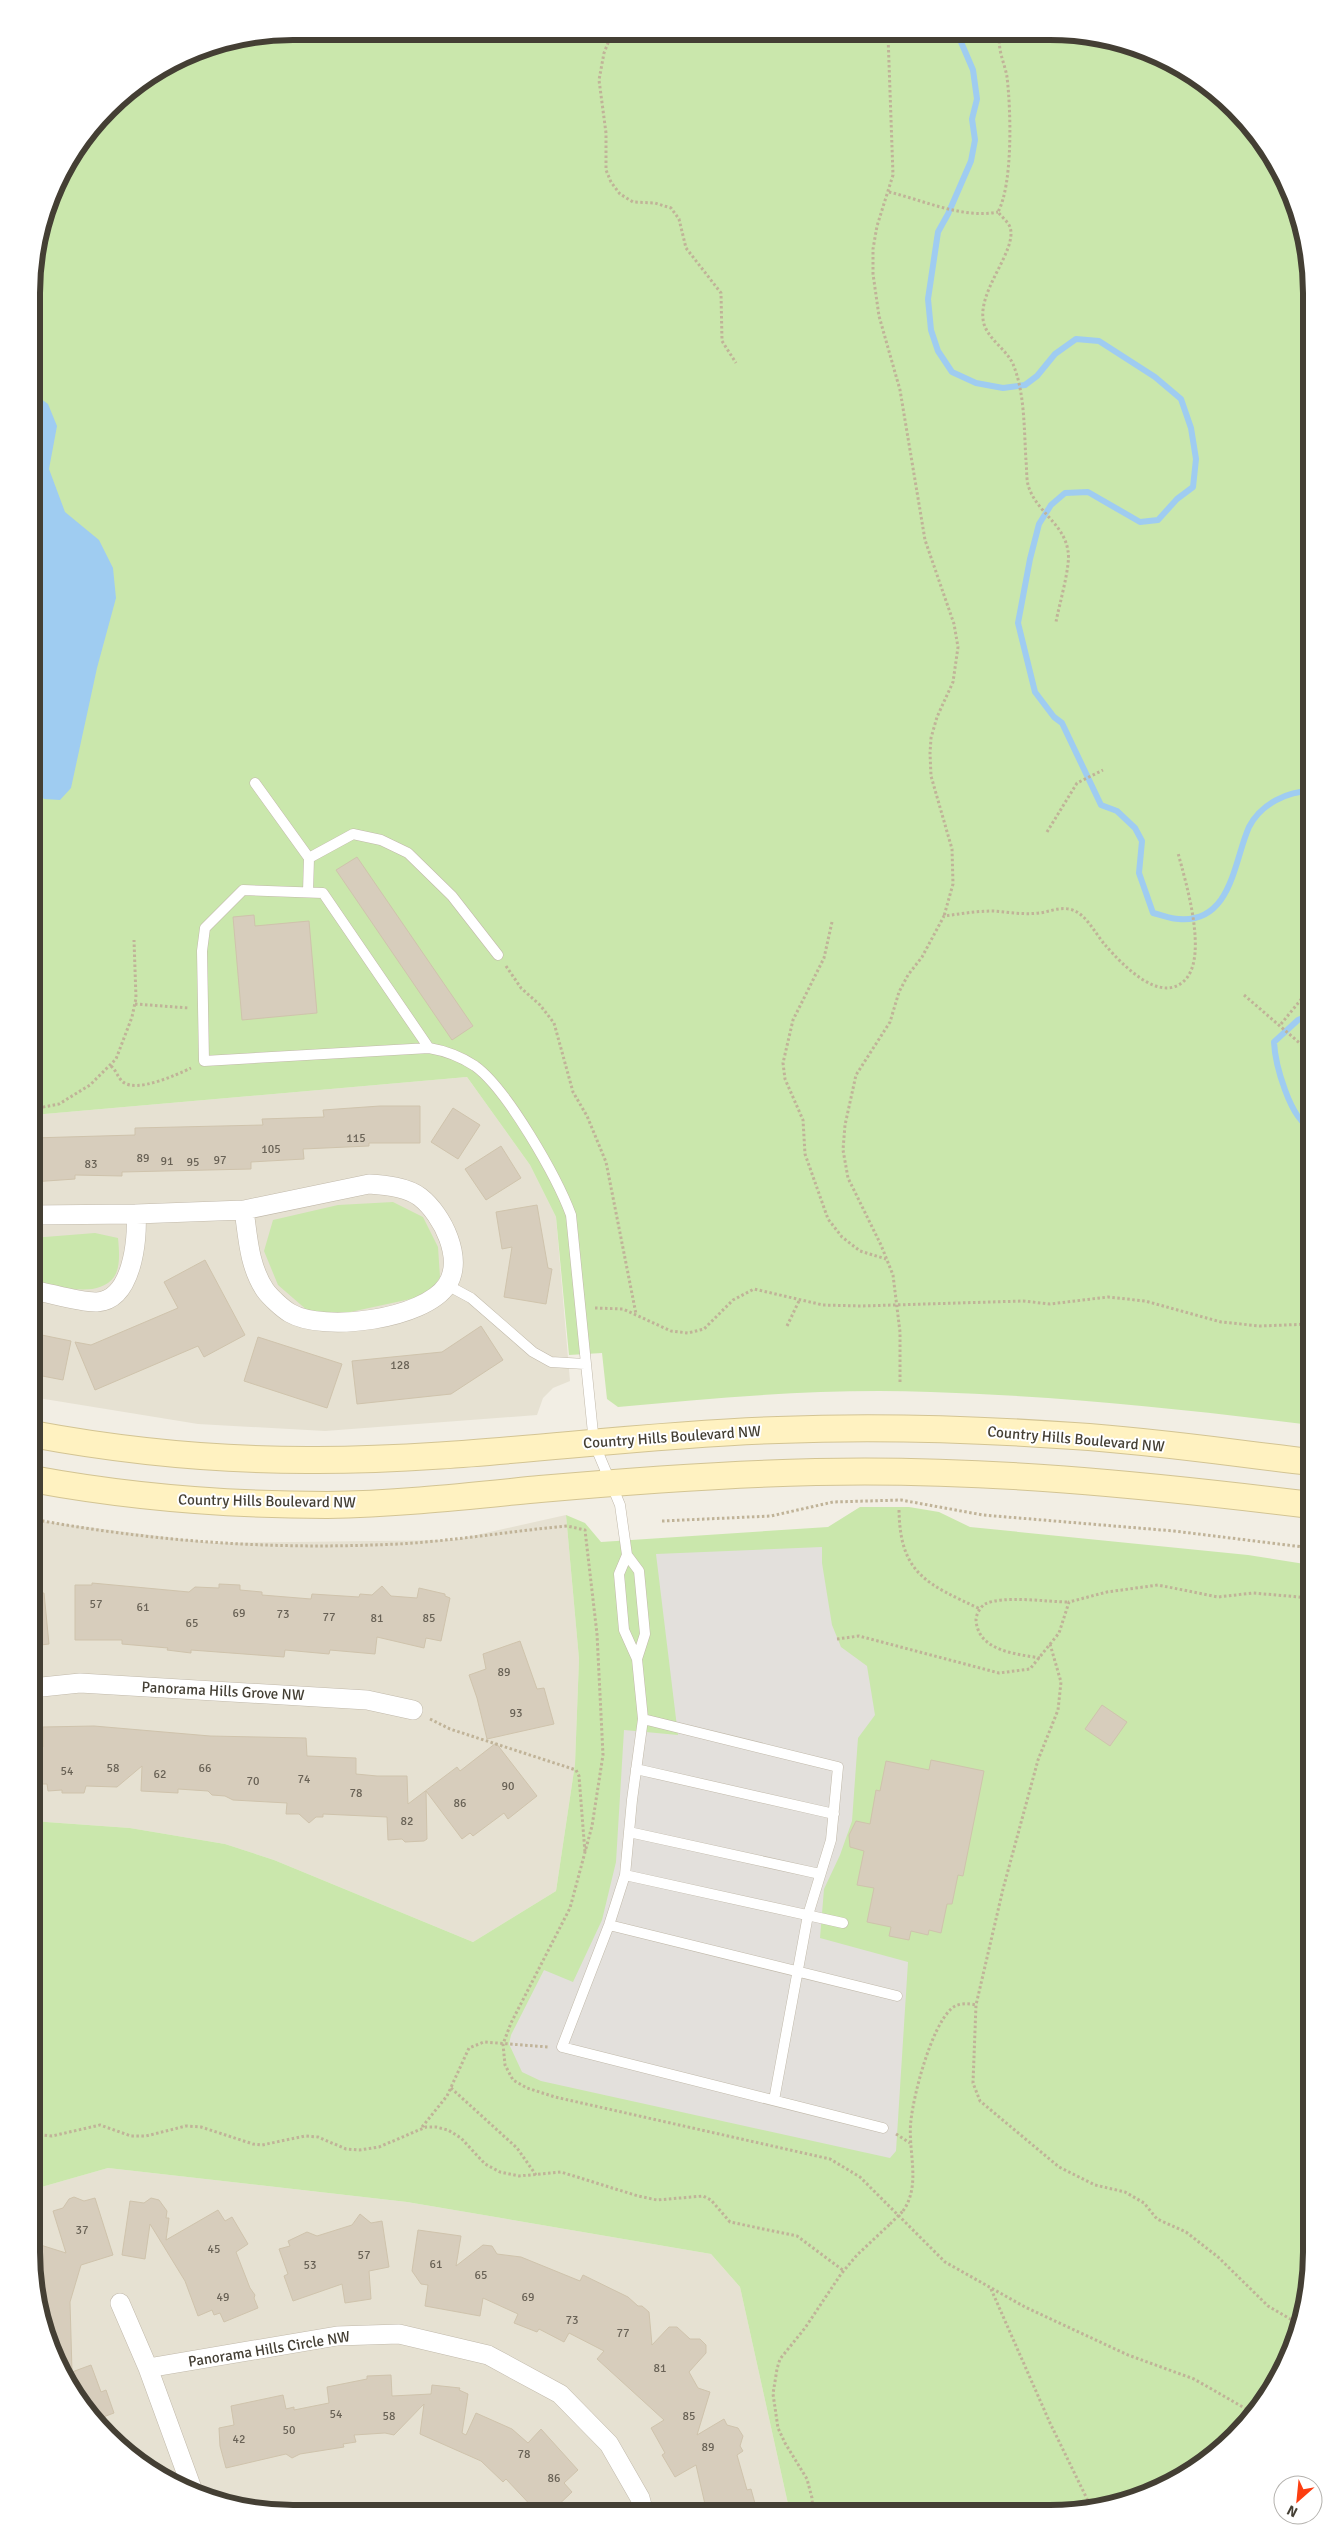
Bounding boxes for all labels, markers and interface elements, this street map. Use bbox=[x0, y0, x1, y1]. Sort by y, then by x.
house number: 115 bbox=[346, 1131, 366, 1146]
house number: 105 bbox=[261, 1142, 281, 1157]
house number: 89 bbox=[137, 1151, 149, 1166]
house number: 97 bbox=[214, 1153, 226, 1168]
house number: 91 bbox=[161, 1154, 173, 1169]
house number: 95 bbox=[187, 1155, 199, 1170]
house number: 83 bbox=[85, 1157, 97, 1172]
house number: 128 bbox=[390, 1358, 410, 1373]
street label: Country Hills Boulevard NW bbox=[583, 1422, 762, 1452]
street label: Country Hills Boulevard NW bbox=[987, 1422, 1166, 1456]
street label: Country Hills Boulevard NW bbox=[178, 1490, 356, 1512]
house number: 57 bbox=[90, 1597, 102, 1612]
house number: 61 bbox=[137, 1600, 149, 1615]
house number: 69 bbox=[233, 1606, 245, 1621]
house number: 73 bbox=[277, 1607, 289, 1622]
house number: 77 bbox=[323, 1610, 335, 1625]
house number: 81 bbox=[371, 1611, 383, 1626]
house number: 85 bbox=[423, 1611, 435, 1626]
house number: 65 bbox=[186, 1616, 198, 1631]
house number: 89 bbox=[498, 1665, 510, 1680]
street label: Panorama Hills Grove NW bbox=[141, 1678, 305, 1704]
house number: 93 bbox=[510, 1706, 522, 1721]
house number: 58 bbox=[107, 1761, 119, 1776]
house number: 66 bbox=[199, 1761, 211, 1776]
house number: 54 bbox=[61, 1764, 74, 1779]
house number: 62 bbox=[154, 1767, 166, 1782]
house number: 74 bbox=[298, 1772, 311, 1787]
house number: 70 bbox=[247, 1774, 259, 1789]
house number: 90 bbox=[502, 1779, 514, 1794]
house number: 78 bbox=[350, 1786, 362, 1801]
house number: 86 bbox=[454, 1796, 466, 1811]
house number: 82 bbox=[401, 1814, 413, 1829]
house number: 37 bbox=[76, 2223, 88, 2238]
house number: 45 bbox=[208, 2242, 220, 2257]
house number: 57 bbox=[358, 2248, 370, 2263]
house number: 61 bbox=[430, 2257, 442, 2272]
house number: 53 bbox=[304, 2258, 316, 2273]
house number: 65 bbox=[475, 2268, 487, 2283]
house number: 49 bbox=[217, 2290, 229, 2305]
house number: 69 bbox=[522, 2290, 534, 2305]
house number: 73 bbox=[566, 2313, 578, 2328]
house number: 77 bbox=[617, 2326, 629, 2341]
street label: Panorama Hills Circle NW bbox=[187, 2327, 352, 2371]
house number: 81 bbox=[654, 2361, 666, 2376]
house number: 54 bbox=[330, 2407, 343, 2422]
house number: 58 bbox=[383, 2409, 395, 2424]
house number: 85 bbox=[683, 2409, 695, 2424]
house number: 50 bbox=[283, 2423, 295, 2438]
house number: 42 bbox=[233, 2432, 245, 2447]
house number: 89 bbox=[702, 2440, 714, 2455]
house number: 78 bbox=[518, 2447, 530, 2462]
house number: 86 bbox=[548, 2471, 560, 2486]
north arrow bbox=[1273, 2475, 1323, 2525]
text: N bbox=[1284, 2501, 1301, 2521]

